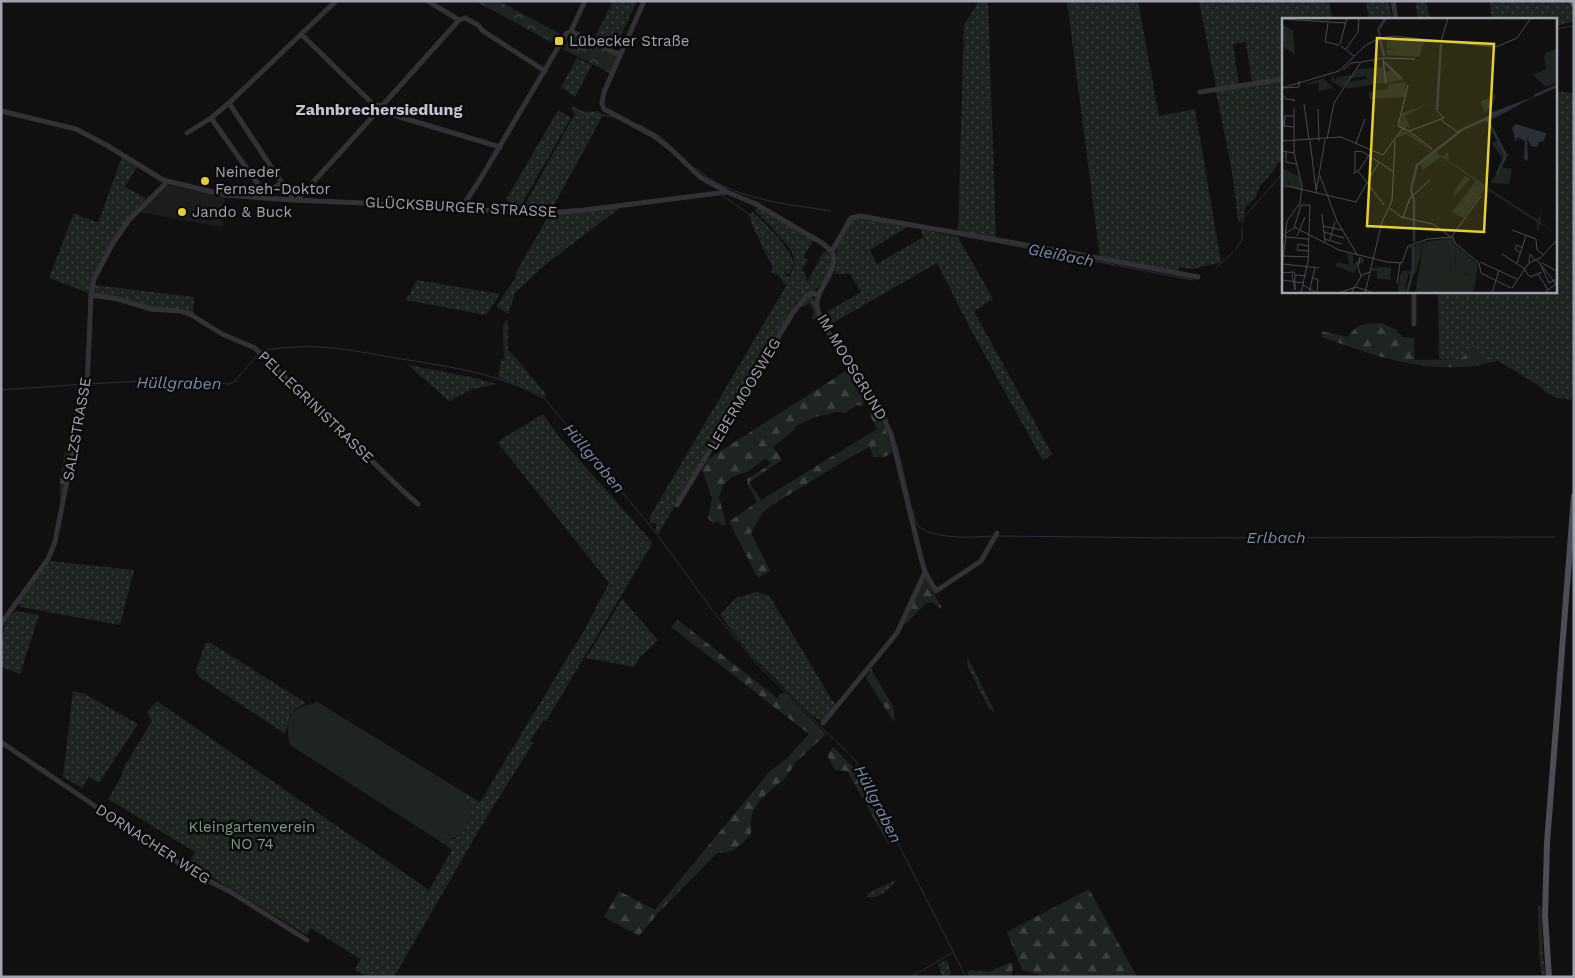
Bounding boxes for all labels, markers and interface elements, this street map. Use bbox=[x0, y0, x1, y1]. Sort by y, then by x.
inset map bbox=[1282, 18, 1558, 292]
place label: Lübecker Straße bbox=[569, 32, 690, 50]
marker: Lübecker Straße bbox=[553, 35, 565, 47]
district label: Zahnbrechersiedlung bbox=[296, 100, 462, 119]
place label: Neineder Fernseh-Doktor bbox=[215, 163, 331, 198]
marker: Neineder Fernseh-Doktor bbox=[199, 175, 211, 187]
street label: GLÜCKSBURGER STRASSE bbox=[365, 193, 557, 221]
place label: Jando & Buck bbox=[192, 203, 292, 221]
marker: Jando & Buck bbox=[176, 206, 188, 218]
water label: Gleißach bbox=[1026, 239, 1096, 271]
street label: IM MOOSGRUND bbox=[813, 311, 891, 423]
street label: LEBERMOOSWEG bbox=[704, 335, 784, 453]
street label: PELLEGRINISTRASSE bbox=[255, 347, 377, 467]
water label: Hüllgraben bbox=[136, 373, 222, 393]
street label: SALZSTRASSE bbox=[59, 376, 95, 482]
water label: Hüllgraben bbox=[559, 419, 629, 497]
water label: Erlbach bbox=[1247, 528, 1305, 547]
water label: Hüllgraben bbox=[850, 762, 906, 846]
street label: DORNACHER WEG bbox=[92, 800, 214, 888]
park label: Kleingartenverein NO 74 bbox=[189, 818, 315, 853]

